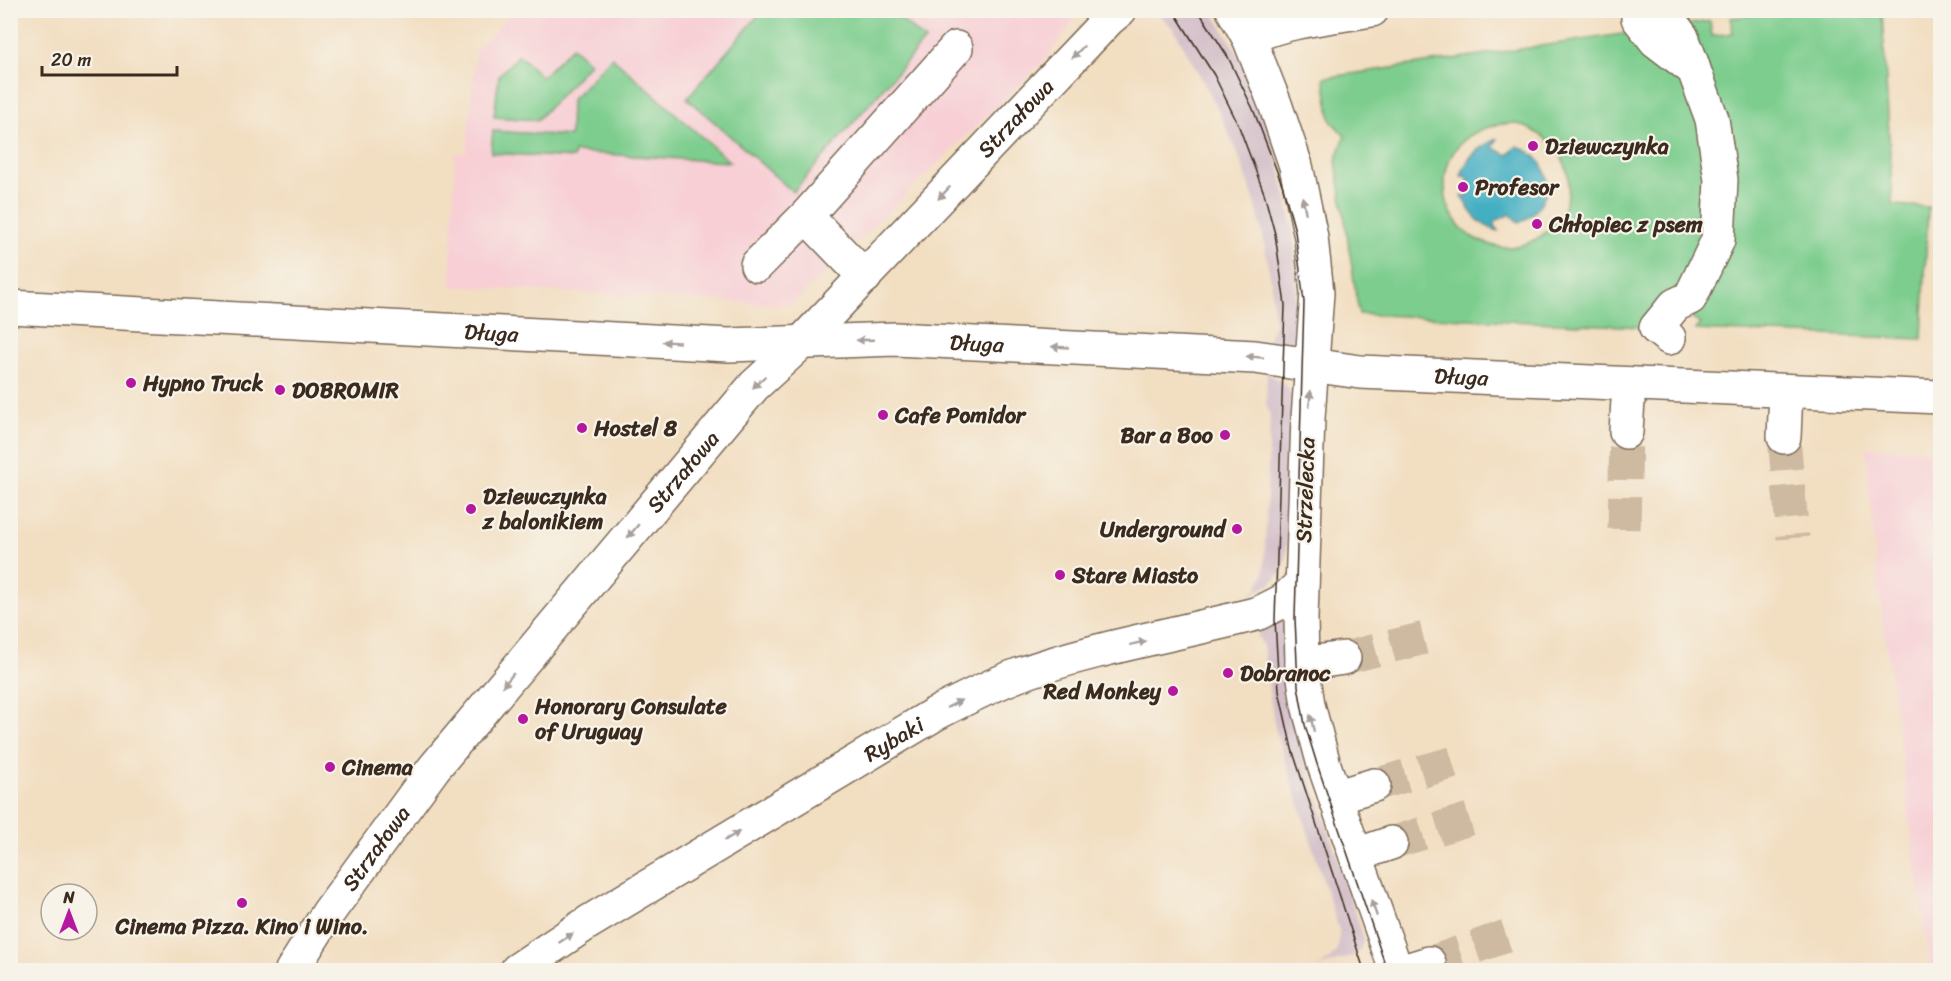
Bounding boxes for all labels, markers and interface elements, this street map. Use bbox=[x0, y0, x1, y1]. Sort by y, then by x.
scale bar bbox=[42, 39, 177, 77]
text: 20 m bbox=[51, 44, 91, 76]
one-way arrow bbox=[1071, 44, 1085, 59]
street label: Strzałowa bbox=[967, 68, 1063, 167]
place label: Dziewczynka bbox=[1545, 127, 1669, 166]
marker: Dziewczynka bbox=[1526, 139, 1540, 153]
place label: Profesor bbox=[1475, 168, 1560, 207]
marker: Profesor bbox=[1456, 180, 1470, 194]
one-way arrow bbox=[938, 185, 951, 200]
one-way arrow bbox=[1299, 196, 1309, 214]
place label: Chłopiec z psem bbox=[1548, 205, 1703, 244]
marker: Chłopiec z psem bbox=[1530, 217, 1544, 231]
street label: Długa bbox=[463, 312, 520, 353]
street label: Długa bbox=[949, 322, 1006, 364]
one-way arrow bbox=[856, 336, 875, 345]
one-way arrow bbox=[661, 337, 680, 347]
one-way arrow bbox=[1051, 343, 1070, 352]
one-way arrow bbox=[1245, 352, 1264, 362]
street label: Długa bbox=[1433, 356, 1490, 397]
place label: Hypno Truck bbox=[142, 364, 264, 403]
place label: DOBROMIR bbox=[292, 371, 400, 410]
one-way arrow bbox=[752, 375, 767, 389]
marker: Hypno Truck bbox=[124, 376, 138, 390]
marker: DOBROMIR bbox=[273, 383, 287, 397]
one-way arrow bbox=[1305, 389, 1315, 408]
place label: Cafe Pomidor bbox=[894, 396, 1027, 435]
marker: Cafe Pomidor bbox=[876, 408, 890, 422]
place label: Hostel 8 bbox=[593, 409, 678, 448]
place label: Bar a Boo bbox=[1120, 416, 1214, 455]
marker: Hostel 8 bbox=[575, 421, 589, 435]
street label: Strzałowa bbox=[636, 421, 729, 522]
marker: Bar a Boo bbox=[1218, 428, 1232, 442]
street label: Strzelecka bbox=[1284, 437, 1326, 543]
place label: Dziewczynka z balonikiem bbox=[481, 477, 607, 541]
marker: Dziewczynka z balonikiem bbox=[464, 502, 478, 516]
place label: Underground bbox=[1100, 510, 1227, 549]
marker: Underground bbox=[1230, 522, 1244, 536]
one-way arrow bbox=[627, 523, 640, 539]
place label: Stare Miasto bbox=[1071, 556, 1199, 595]
marker: Stare Miasto bbox=[1053, 568, 1067, 582]
one-way arrow bbox=[1129, 637, 1147, 647]
place label: Dobranoc bbox=[1240, 654, 1331, 693]
marker: Dobranoc bbox=[1221, 666, 1235, 680]
one-way arrow bbox=[502, 672, 515, 687]
place label: Red Monkey bbox=[1042, 672, 1162, 711]
marker: Red Monkey bbox=[1166, 684, 1180, 698]
place label: Honorary Consulate of Uruguay bbox=[534, 687, 728, 751]
one-way arrow bbox=[946, 699, 963, 709]
street label: Rybaki bbox=[856, 705, 932, 772]
marker: Honorary Consulate of Uruguay bbox=[516, 712, 530, 726]
one-way arrow bbox=[1306, 714, 1316, 732]
place label: Cinema bbox=[341, 748, 414, 787]
marker: Cinema bbox=[323, 760, 337, 774]
street label: Strzałowa bbox=[331, 797, 420, 899]
one-way arrow bbox=[724, 831, 741, 841]
north arrow bbox=[39, 882, 99, 942]
text: N bbox=[62, 883, 75, 912]
marker: Cinema Pizza. Kino i Wino. bbox=[235, 896, 249, 910]
one-way arrow bbox=[1369, 899, 1379, 917]
place label: Cinema Pizza. Kino i Wino. bbox=[114, 907, 369, 946]
one-way arrow bbox=[558, 933, 574, 944]

